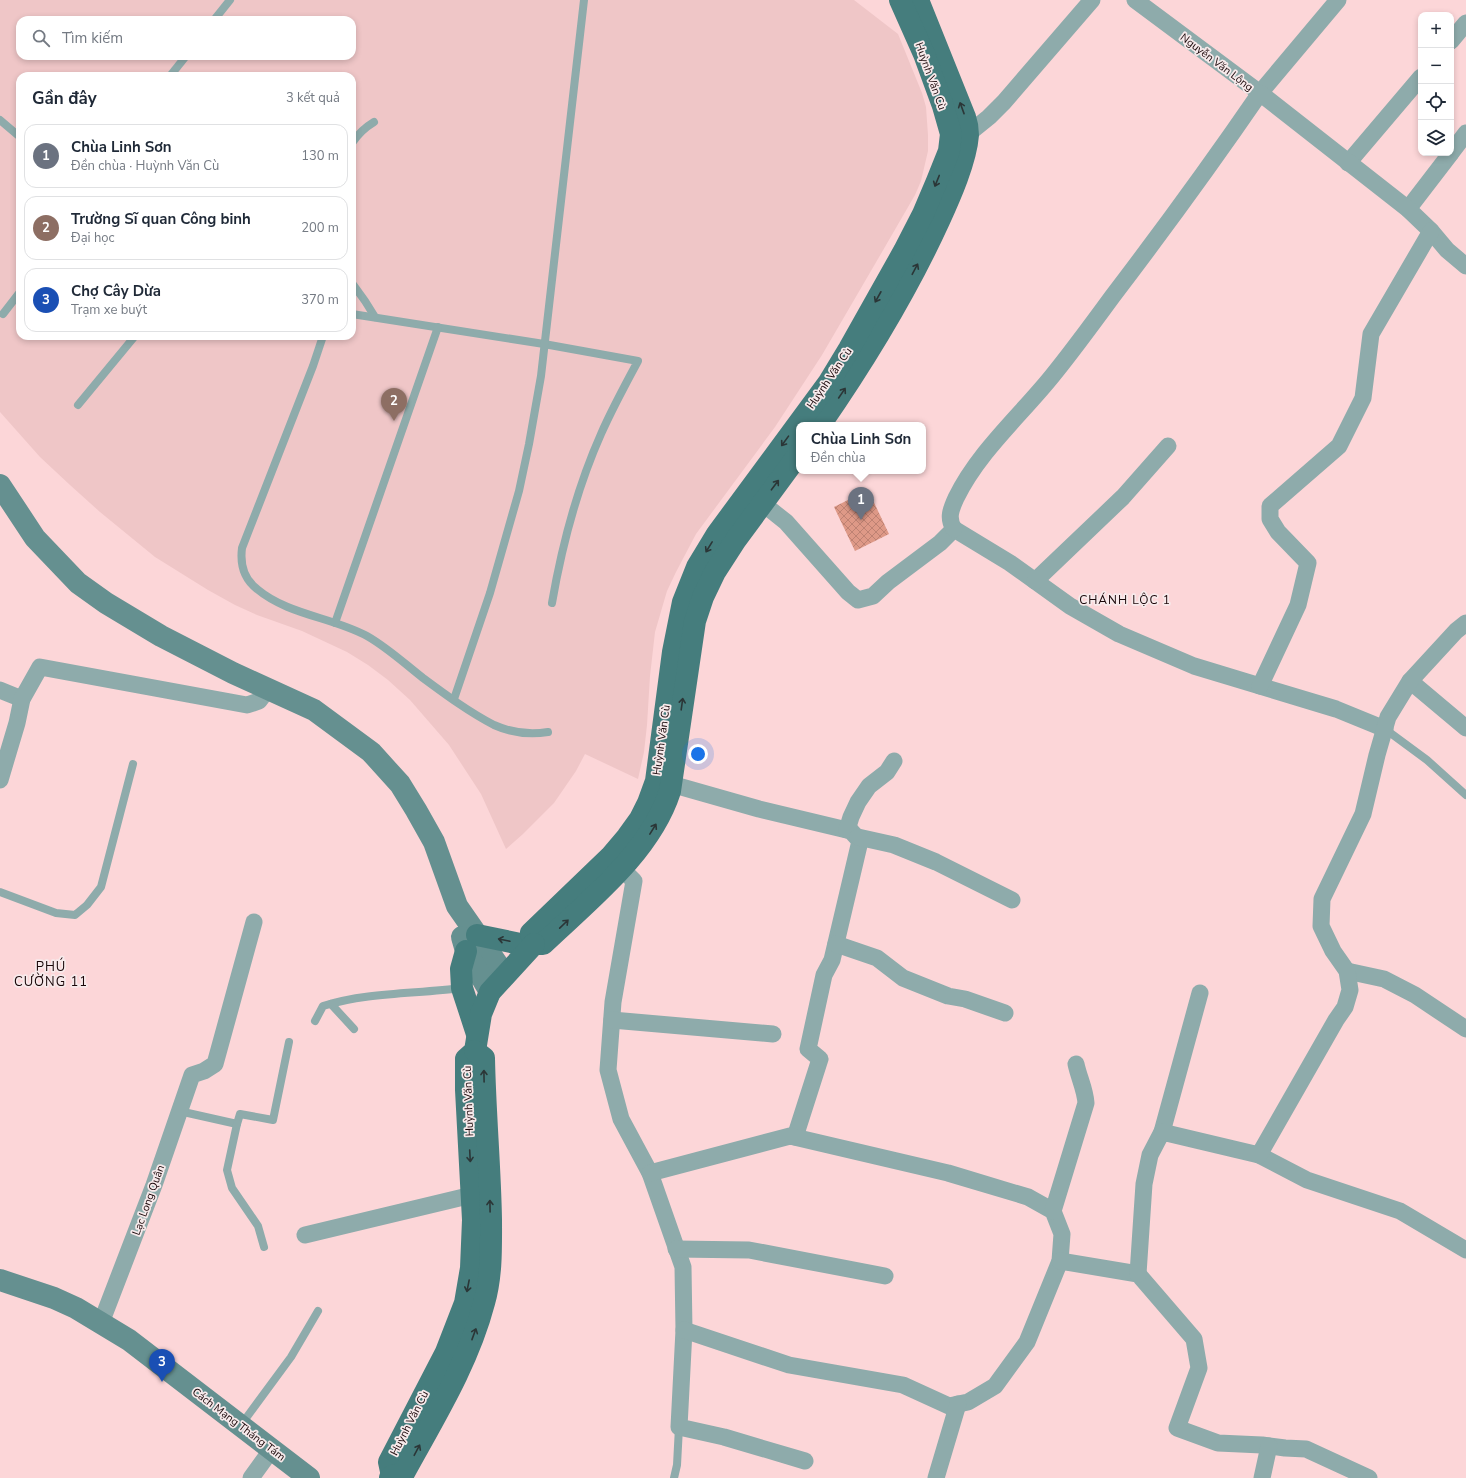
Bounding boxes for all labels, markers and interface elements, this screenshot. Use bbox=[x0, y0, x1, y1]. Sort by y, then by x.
map controls bbox=[1418, 12, 1454, 156]
button: + bbox=[1418, 12, 1454, 48]
search box bbox=[16, 16, 356, 60]
icon: search bbox=[30, 27, 52, 49]
text: Tìm kiếm bbox=[62, 28, 123, 48]
street label: Nguyễn Văn Lộng bbox=[1177, 30, 1256, 95]
street label: Huỳnh Văn Cù bbox=[911, 40, 950, 112]
button: − bbox=[1418, 48, 1454, 84]
button: locate bbox=[1418, 84, 1454, 120]
text: Gần đây bbox=[32, 87, 97, 110]
text: 3 kết quả bbox=[286, 89, 340, 107]
one-way arrow bbox=[958, 102, 965, 115]
button: layers bbox=[1418, 120, 1454, 156]
text: Chùa Linh Sơn bbox=[71, 137, 172, 157]
text: 1 bbox=[42, 147, 50, 165]
text: 130 m bbox=[301, 147, 339, 165]
text: Đền chùa · Huỳnh Văn Cù bbox=[71, 157, 219, 175]
one-way arrow bbox=[932, 175, 940, 187]
text: Trường Sĩ quan Công binh bbox=[71, 209, 251, 229]
text: 2 bbox=[42, 219, 50, 237]
text: 200 m bbox=[301, 219, 339, 237]
text: Đại học bbox=[71, 229, 115, 247]
one-way arrow bbox=[912, 263, 920, 275]
text: Chợ Cây Dừa bbox=[71, 281, 161, 301]
text: 3 bbox=[42, 291, 50, 309]
text: 370 m bbox=[301, 291, 339, 309]
one-way arrow bbox=[874, 291, 882, 303]
text: Trạm xe buýt bbox=[71, 301, 147, 319]
street label: Huỳnh Văn Cù bbox=[803, 345, 855, 412]
one-way arrow bbox=[838, 387, 846, 398]
pin: 2 bbox=[381, 388, 407, 421]
popup bbox=[796, 422, 926, 474]
text: Chùa Linh Sơn bbox=[811, 429, 911, 449]
one-way arrow bbox=[781, 436, 789, 447]
text: Đền chùa bbox=[811, 449, 866, 467]
one-way arrow bbox=[771, 480, 779, 491]
pin: 1 bbox=[848, 487, 874, 520]
one-way arrow bbox=[705, 541, 713, 553]
district label: CHÁNH LỘC 1 bbox=[1079, 592, 1171, 608]
one-way arrow bbox=[678, 697, 686, 710]
street label: Huỳnh Văn Cù bbox=[649, 704, 674, 776]
your location bbox=[688, 744, 708, 764]
one-way arrow bbox=[649, 823, 657, 835]
one-way arrow bbox=[559, 919, 569, 929]
one-way arrow bbox=[498, 935, 511, 943]
district label: PHÚ CƯỜNG 11 bbox=[14, 957, 88, 991]
street label: Huỳnh Văn Cù bbox=[460, 1065, 477, 1137]
one-way arrow bbox=[480, 1070, 488, 1083]
one-way arrow bbox=[466, 1149, 473, 1162]
street label: Lạc Long Quân bbox=[129, 1163, 168, 1237]
one-way arrow bbox=[487, 1200, 494, 1213]
one-way arrow bbox=[464, 1279, 472, 1292]
one-way arrow bbox=[471, 1328, 479, 1340]
pin: 3 bbox=[149, 1349, 175, 1382]
street label: Cách Mạng Tháng Tám bbox=[189, 1384, 288, 1464]
street label: Huỳnh Văn Cù bbox=[387, 1388, 432, 1458]
one-way arrow bbox=[413, 1444, 421, 1456]

